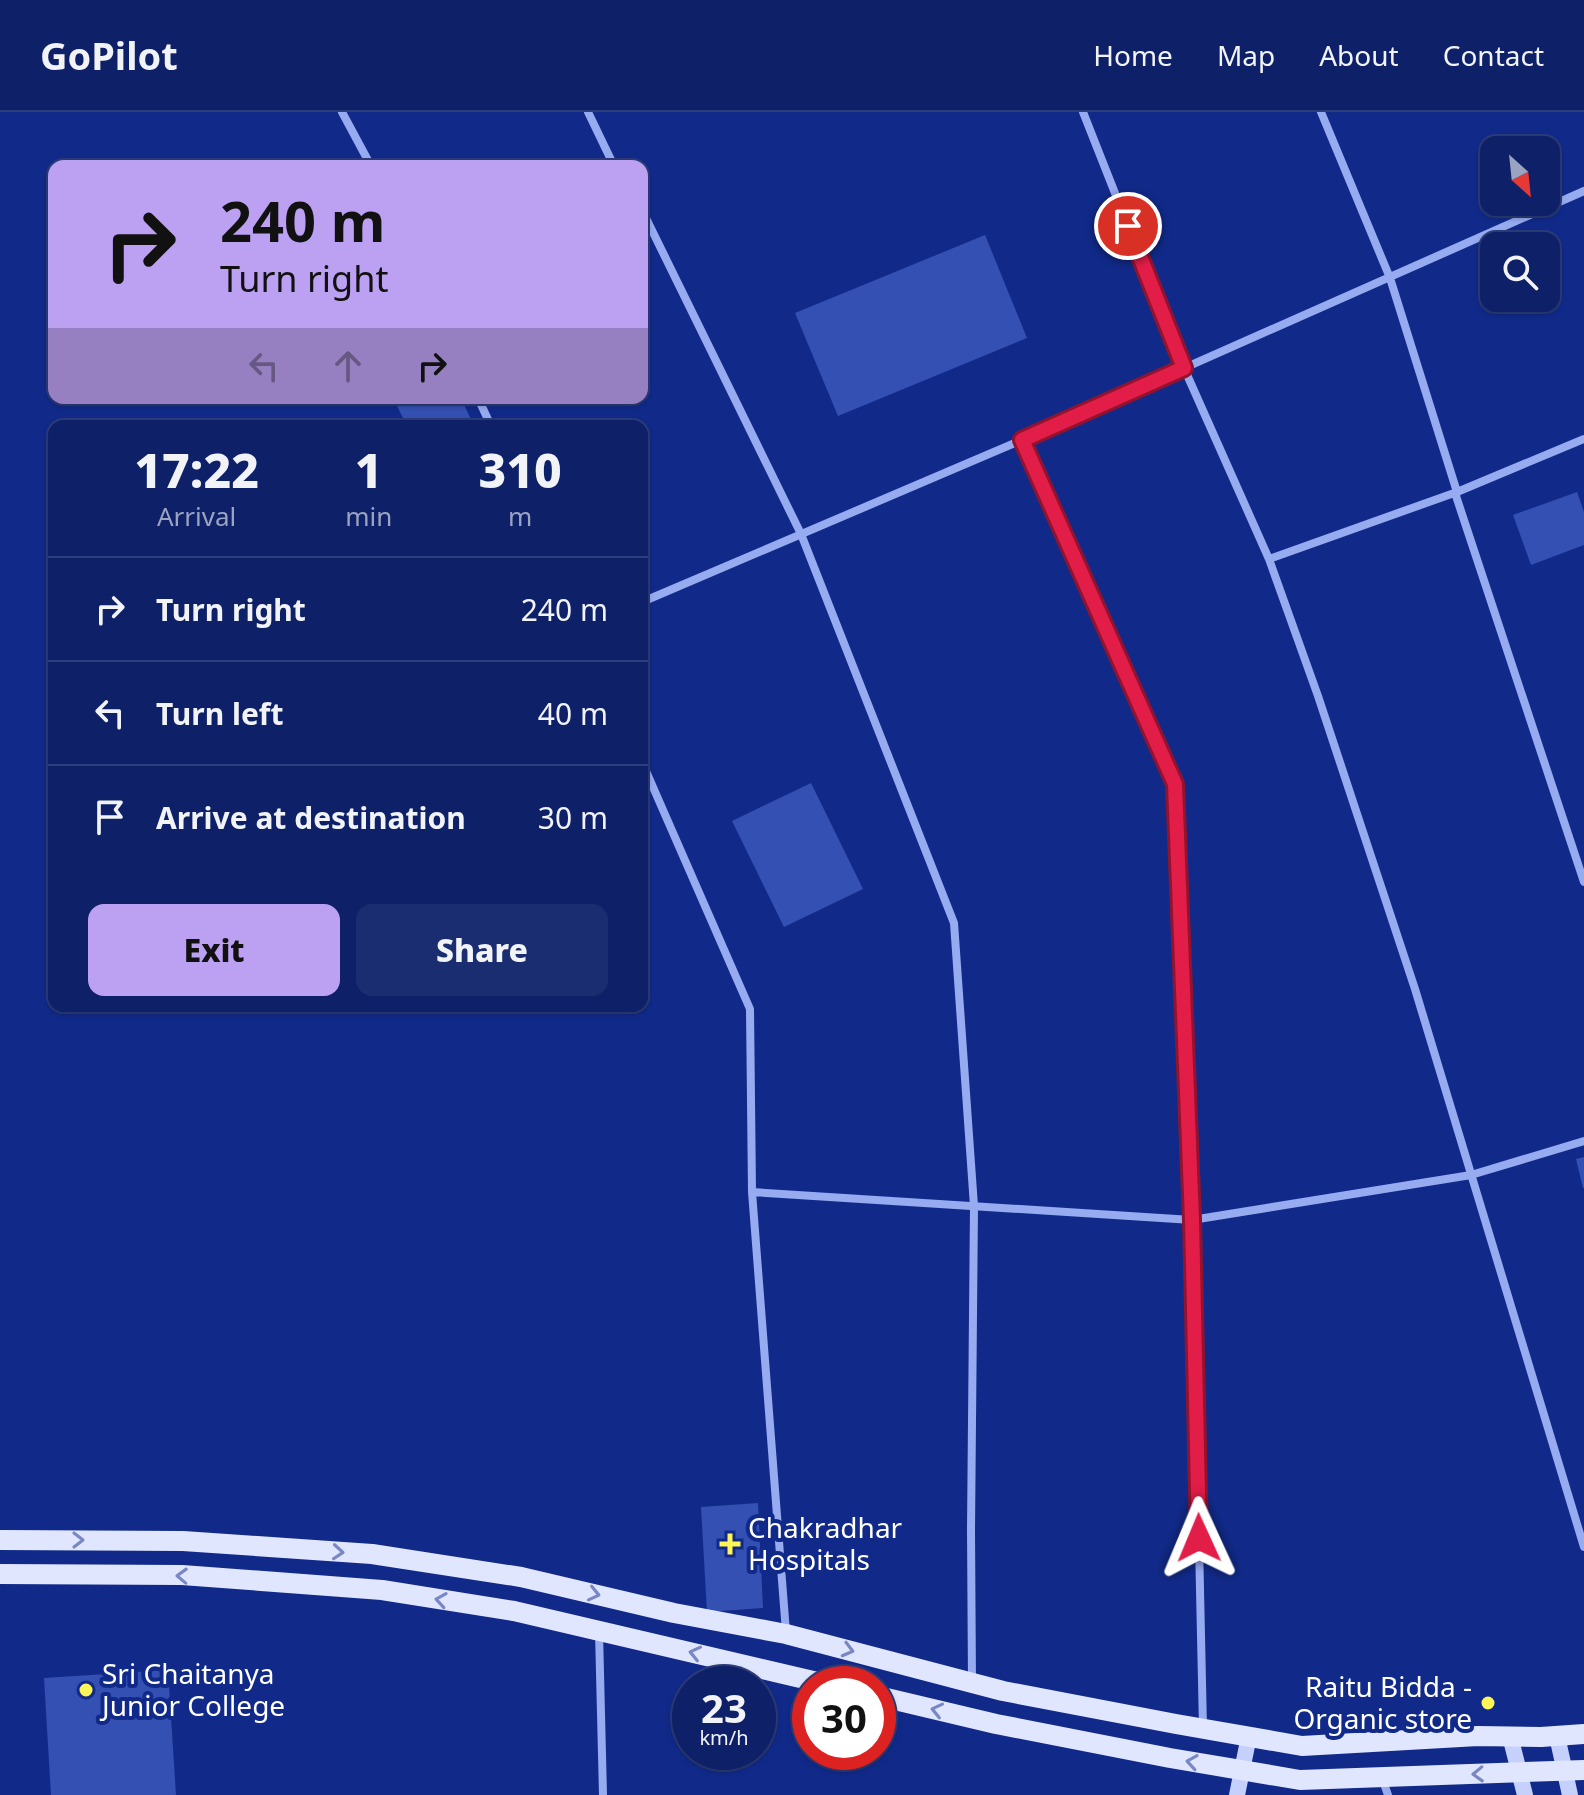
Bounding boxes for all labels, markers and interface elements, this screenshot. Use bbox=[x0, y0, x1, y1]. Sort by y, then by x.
text: GoPilot bbox=[40, 29, 178, 81]
text: Home bbox=[1093, 36, 1173, 74]
text: Map bbox=[1217, 36, 1275, 74]
text: About bbox=[1319, 36, 1399, 74]
text: Contact bbox=[1443, 36, 1544, 74]
north arrow bbox=[1480, 136, 1560, 216]
map controls bbox=[1480, 136, 1560, 312]
text: 240 m bbox=[220, 182, 385, 258]
icon: right bbox=[88, 192, 192, 296]
pin bbox=[1094, 192, 1162, 260]
icon: arrive bbox=[1106, 204, 1150, 248]
button: search bbox=[1480, 232, 1560, 312]
text: Turn right bbox=[220, 254, 388, 303]
icon: left bbox=[242, 344, 286, 388]
icon: ahead bbox=[326, 344, 370, 388]
icon: right bbox=[410, 344, 454, 388]
text: 17:22 bbox=[134, 437, 259, 502]
text: 1 bbox=[355, 437, 383, 502]
text: 310 bbox=[479, 437, 562, 502]
text: Arrival bbox=[157, 498, 236, 534]
text: min bbox=[345, 498, 392, 534]
text: m bbox=[508, 498, 532, 534]
icon: right bbox=[88, 587, 132, 631]
text: Turn right bbox=[156, 589, 306, 630]
text: 240 m bbox=[521, 589, 608, 630]
icon: left bbox=[88, 691, 132, 735]
text: Turn left bbox=[156, 693, 284, 734]
text: 40 m bbox=[538, 693, 608, 734]
icon: arrive bbox=[88, 795, 132, 839]
text: Arrive at destination bbox=[156, 797, 466, 838]
text: 30 m bbox=[538, 797, 608, 838]
button: Exit bbox=[88, 904, 340, 996]
button: Share bbox=[356, 904, 608, 996]
position arrow bbox=[1157, 1496, 1241, 1580]
place label: Chakradhar Hospitals bbox=[748, 1508, 903, 1578]
one-way arrow bbox=[72, 1531, 85, 1549]
marker: Chakradhar Hospitals bbox=[719, 1533, 741, 1555]
one-way arrow bbox=[332, 1543, 345, 1560]
one-way arrow bbox=[175, 1567, 188, 1584]
one-way arrow bbox=[586, 1585, 600, 1602]
one-way arrow bbox=[434, 1592, 448, 1609]
one-way arrow bbox=[840, 1641, 854, 1658]
one-way arrow bbox=[689, 1645, 703, 1662]
place label: Sri Chaitanya Junior College bbox=[99, 1654, 285, 1724]
speed limit sign: 30 bbox=[792, 1666, 896, 1770]
place label: Raitu Bidda - Organic store bbox=[1293, 1667, 1472, 1737]
text: 23 bbox=[701, 1680, 747, 1735]
marker: Sri Chaitanya Junior College bbox=[77, 1681, 95, 1699]
marker: Raitu Bidda - Organic store bbox=[1479, 1694, 1497, 1712]
one-way arrow bbox=[931, 1703, 944, 1720]
text: km/h bbox=[699, 1724, 749, 1751]
one-way arrow bbox=[1185, 1754, 1199, 1771]
one-way arrow bbox=[1471, 1765, 1484, 1782]

